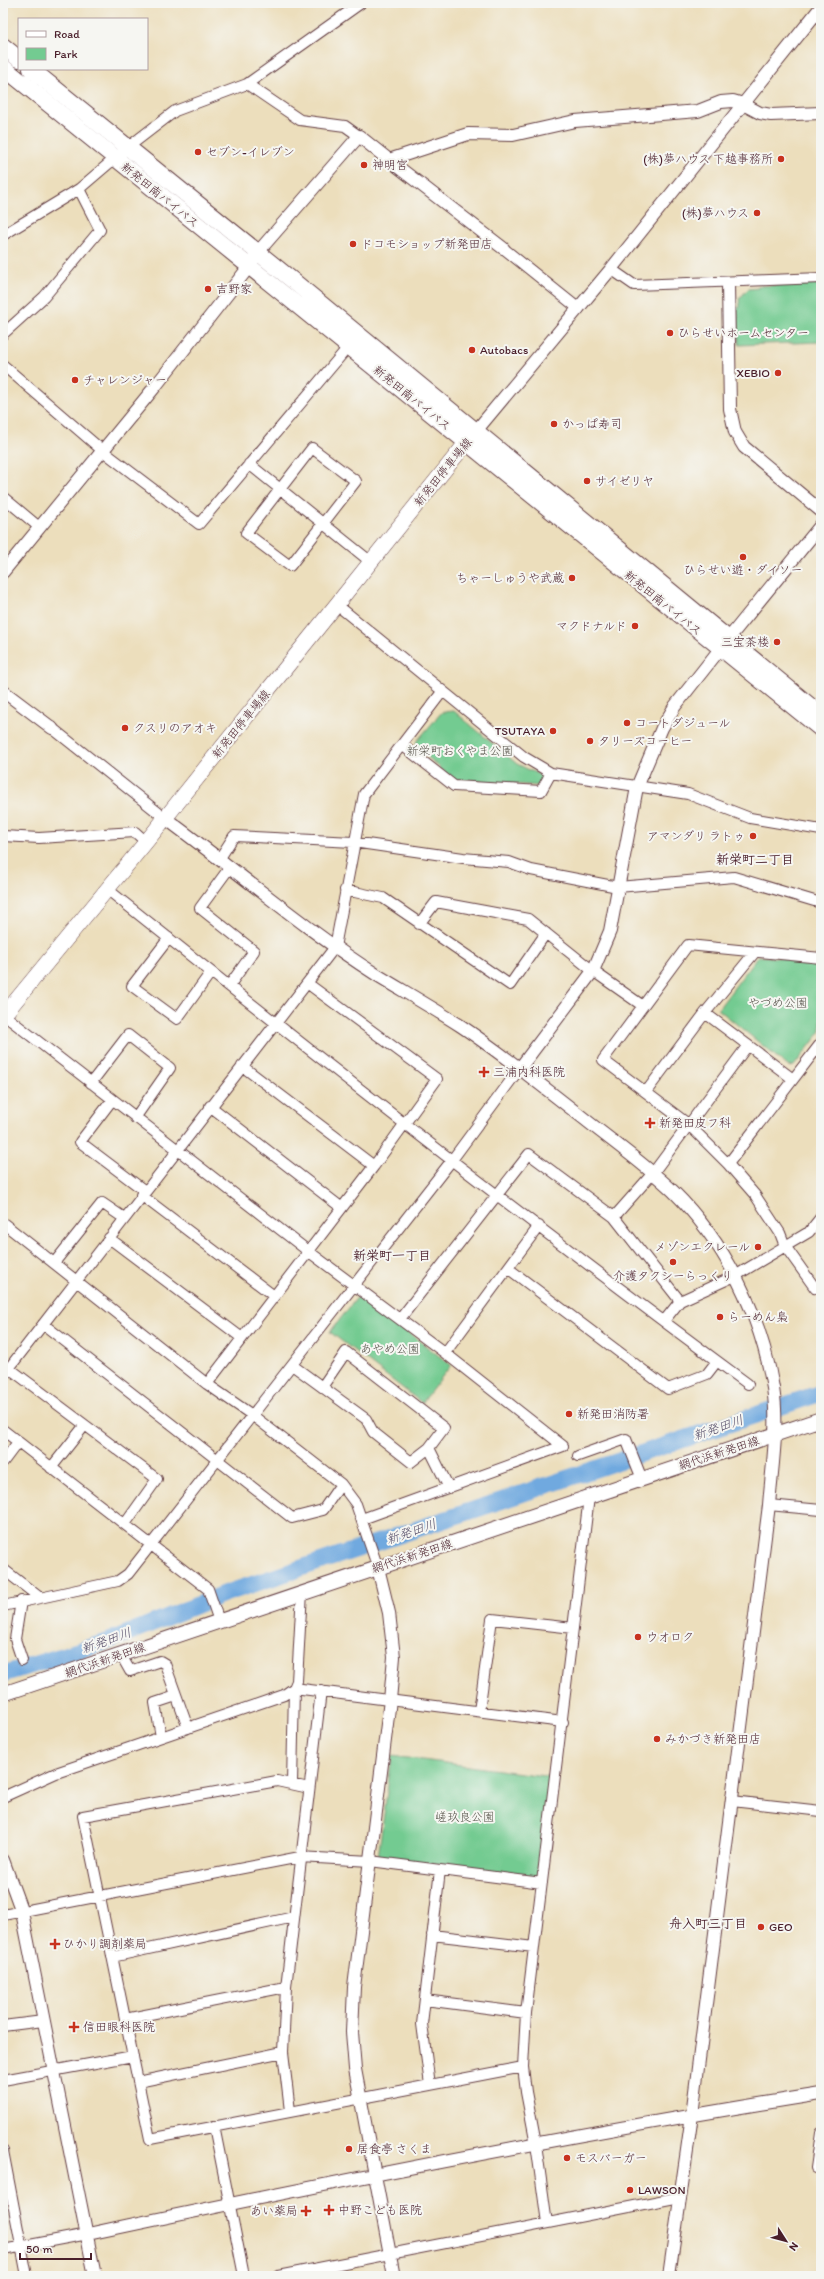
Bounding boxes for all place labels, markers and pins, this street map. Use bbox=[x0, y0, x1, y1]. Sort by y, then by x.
place label: セブン-イレブン bbox=[206, 145, 295, 159]
marker: セブン-イレブン bbox=[193, 147, 203, 157]
place label: (株)夢ハウス 下越事務所 bbox=[643, 152, 773, 166]
marker: (株)夢ハウス 下越事務所 bbox=[776, 154, 786, 164]
place label: 神明宮 bbox=[372, 158, 408, 172]
marker: 神明宮 bbox=[359, 160, 369, 170]
place label: (株)夢ハウス bbox=[682, 206, 749, 220]
marker: (株)夢ハウス bbox=[752, 208, 762, 218]
place label: ドコモショップ新発田店 bbox=[361, 237, 493, 251]
marker: ドコモショップ新発田店 bbox=[348, 239, 358, 249]
place label: 吉野家 bbox=[216, 282, 252, 296]
marker: 吉野家 bbox=[203, 284, 213, 294]
place label: ひらせいホームセンター bbox=[678, 326, 809, 340]
marker: ひらせいホームセンター bbox=[665, 328, 675, 338]
place label: Autobacs bbox=[480, 343, 528, 357]
marker: Autobacs bbox=[467, 345, 477, 355]
place label: XEBIO bbox=[736, 366, 770, 380]
marker: XEBIO bbox=[773, 368, 783, 378]
place label: チャレンジャー bbox=[83, 373, 167, 387]
marker: チャレンジャー bbox=[70, 375, 80, 385]
place label: かっぱ寿司 bbox=[562, 417, 622, 431]
marker: かっぱ寿司 bbox=[549, 419, 559, 429]
place label: サイゼリヤ bbox=[595, 474, 654, 488]
marker: サイゼリヤ bbox=[582, 476, 592, 486]
marker: ひらせい遊・ダイソー bbox=[738, 552, 748, 562]
place label: ひらせい遊・ダイソー bbox=[684, 563, 802, 577]
place label: ちゃーしゅうや武蔵 bbox=[456, 571, 564, 585]
marker: ちゃーしゅうや武蔵 bbox=[567, 573, 577, 583]
place label: マクドナルド bbox=[556, 619, 627, 633]
marker: マクドナルド bbox=[630, 621, 640, 631]
place label: 三宝茶楼 bbox=[721, 635, 769, 649]
marker: 三宝茶楼 bbox=[772, 637, 782, 647]
place label: コートダジュール bbox=[635, 716, 730, 730]
marker: コートダジュール bbox=[622, 718, 632, 728]
place label: クスリのアオキ bbox=[133, 721, 217, 735]
marker: クスリのアオキ bbox=[120, 723, 130, 733]
place label: TSUTAYA bbox=[495, 724, 545, 738]
marker: TSUTAYA bbox=[548, 726, 558, 736]
place label: タリーズコーヒー bbox=[598, 734, 692, 748]
marker: タリーズコーヒー bbox=[585, 736, 595, 746]
place label: アマンダリ ラトゥ bbox=[647, 829, 745, 843]
marker: アマンダリ ラトゥ bbox=[748, 831, 758, 841]
place label: 三浦内科医院 bbox=[493, 1065, 565, 1079]
marker: 三浦内科医院 bbox=[478, 1066, 490, 1078]
place label: 新発田皮フ科 bbox=[659, 1116, 731, 1130]
marker: 新発田皮フ科 bbox=[644, 1117, 656, 1129]
place label: メゾンエクレール bbox=[654, 1240, 750, 1254]
marker: メゾンエクレール bbox=[753, 1242, 763, 1252]
marker: 介護タクシーらっくり bbox=[668, 1257, 678, 1267]
place label: 介護タクシーらっくり bbox=[613, 1269, 733, 1283]
place label: らーめん梟 bbox=[728, 1310, 788, 1324]
marker: らーめん梟 bbox=[715, 1312, 725, 1322]
place label: 新発田消防署 bbox=[577, 1407, 649, 1421]
marker: 新発田消防署 bbox=[564, 1409, 574, 1419]
place label: ウオロク bbox=[646, 1630, 694, 1644]
marker: ウオロク bbox=[633, 1632, 643, 1642]
place label: みかづき新発田店 bbox=[665, 1732, 761, 1746]
marker: みかづき新発田店 bbox=[652, 1734, 662, 1744]
place label: GEO bbox=[769, 1920, 793, 1934]
marker: GEO bbox=[756, 1922, 766, 1932]
place label: ひかり調剤薬局 bbox=[63, 1937, 147, 1951]
marker: ひかり調剤薬局 bbox=[50, 1939, 60, 1949]
place label: 信田眼科医院 bbox=[83, 2020, 155, 2034]
marker: 信田眼科医院 bbox=[68, 2021, 80, 2033]
place label: 居食亭 さくま bbox=[357, 2142, 432, 2156]
marker: 居食亭 さくま bbox=[344, 2144, 354, 2154]
place label: モスバーガー bbox=[575, 2151, 647, 2165]
marker: モスバーガー bbox=[562, 2153, 572, 2163]
place label: LAWSON bbox=[638, 2183, 686, 2197]
marker: LAWSON bbox=[625, 2185, 635, 2195]
place label: 中野こども医院 bbox=[338, 2203, 422, 2217]
place label: あい薬局 bbox=[250, 2204, 298, 2218]
marker: 中野こども医院 bbox=[323, 2204, 335, 2216]
marker: あい薬局 bbox=[301, 2206, 311, 2216]

